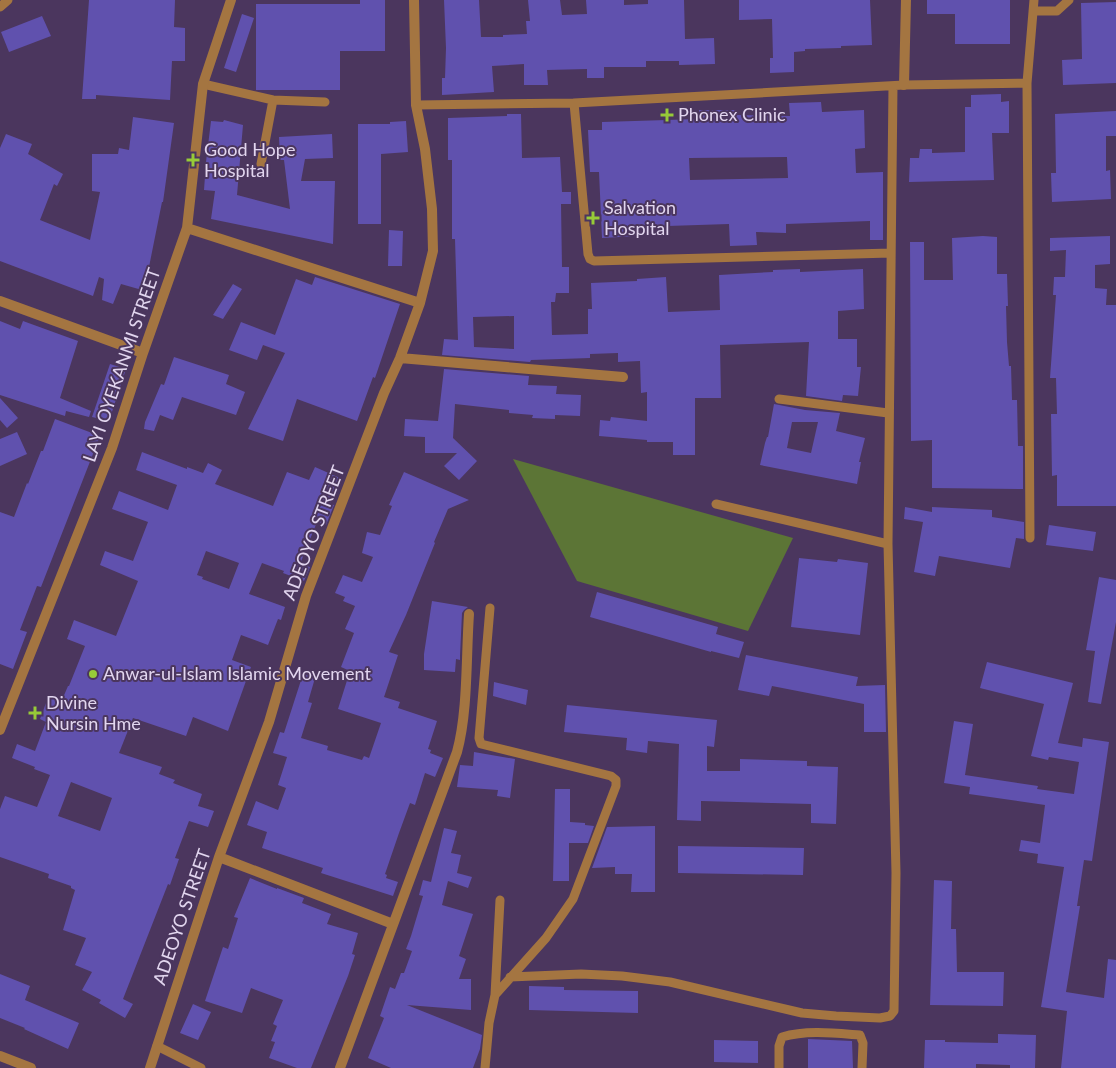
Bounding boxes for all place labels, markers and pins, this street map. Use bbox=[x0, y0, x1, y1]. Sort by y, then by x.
place label: Phonex Clinic bbox=[678, 103, 786, 125]
marker: Phonex Clinic bbox=[660, 108, 674, 122]
place label: Good Hope Hospital bbox=[204, 138, 295, 181]
marker: Good Hope Hospital bbox=[186, 153, 200, 167]
place label: Salvation Hospital bbox=[604, 196, 676, 239]
marker: Salvation Hospital bbox=[586, 211, 600, 225]
place label: Anwar-ul-Islam Islamic Movement bbox=[103, 662, 371, 684]
marker: Anwar-ul-Islam Islamic Movement bbox=[87, 668, 99, 680]
place label: Divine Nursin Hme bbox=[46, 691, 141, 734]
marker: Divine Nursin Hme bbox=[28, 706, 42, 720]

